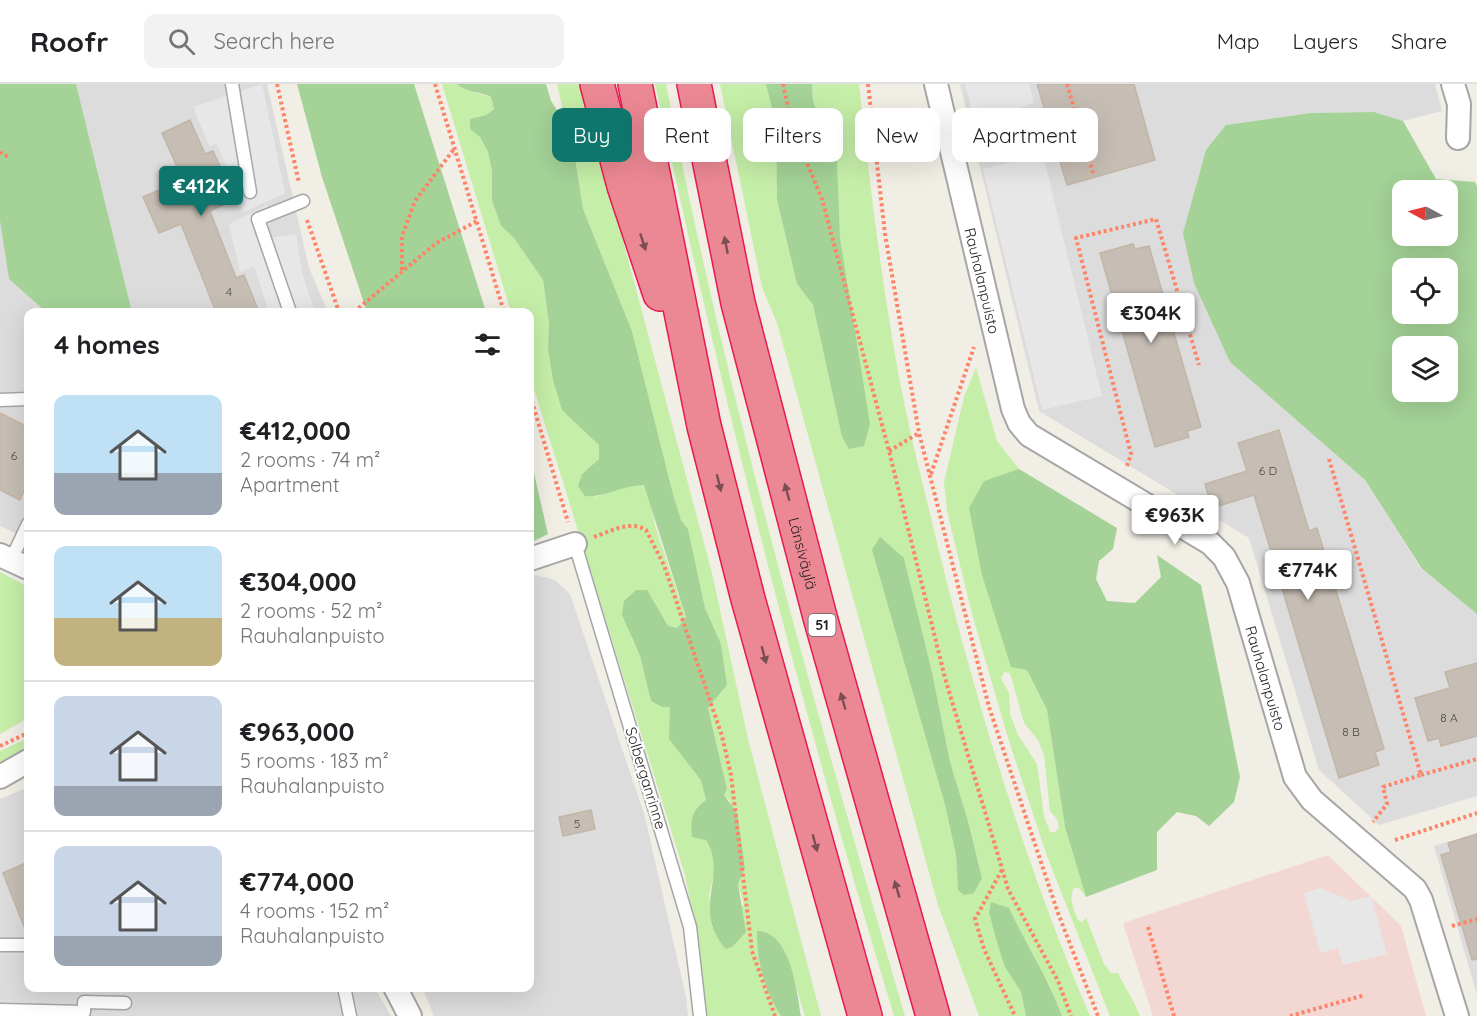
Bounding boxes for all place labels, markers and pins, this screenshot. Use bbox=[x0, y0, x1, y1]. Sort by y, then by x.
pin: €412K bbox=[159, 166, 243, 217]
pin: €304K bbox=[1109, 293, 1193, 344]
pin: €963K bbox=[1133, 495, 1217, 546]
pin: €774K bbox=[1266, 550, 1350, 601]

